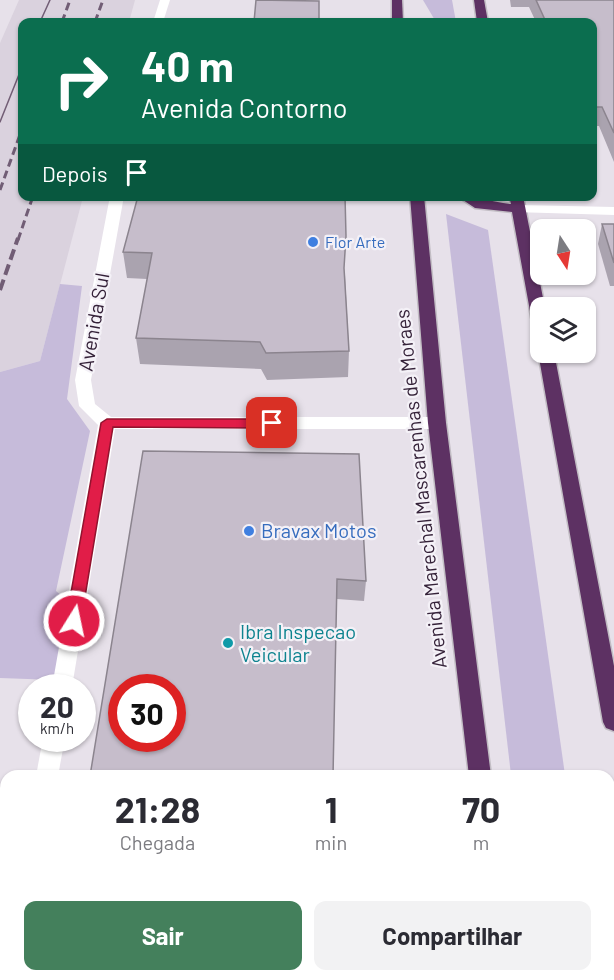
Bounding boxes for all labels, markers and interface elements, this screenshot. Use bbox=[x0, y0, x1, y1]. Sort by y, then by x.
text: 40 m bbox=[141, 40, 234, 90]
icon: right bbox=[42, 42, 120, 120]
text: Avenida Contorno bbox=[141, 91, 347, 123]
icon: arrive bbox=[120, 156, 153, 189]
text: Depois bbox=[42, 160, 108, 186]
north arrow bbox=[530, 219, 596, 285]
map controls bbox=[530, 219, 596, 363]
place label: Flor Arte bbox=[325, 232, 385, 251]
marker: Flor Arte bbox=[306, 235, 320, 249]
street label: Avenida Sul bbox=[73, 271, 113, 373]
button: layers bbox=[530, 297, 596, 363]
street label: Avenida Marechal Mascarenhas de Moraes bbox=[389, 308, 451, 670]
pin bbox=[246, 397, 297, 448]
icon: arrive bbox=[255, 406, 288, 439]
place label: Bravax Motos bbox=[261, 518, 377, 542]
marker: Bravax Motos bbox=[242, 524, 256, 538]
position arrow bbox=[42, 589, 106, 653]
place label: Ibra Inspecao Veicular bbox=[240, 619, 356, 666]
marker: Ibra Inspecao Veicular bbox=[221, 636, 235, 650]
speed limit sign: 30 bbox=[108, 674, 186, 752]
text: 20 bbox=[40, 688, 74, 724]
text: km/h bbox=[40, 719, 74, 737]
text: 21:28 bbox=[115, 787, 200, 830]
text: 1 bbox=[325, 787, 337, 830]
text: 70 bbox=[462, 787, 500, 830]
text: Chegada bbox=[120, 830, 195, 854]
text: min bbox=[315, 830, 347, 854]
text: m bbox=[473, 830, 489, 854]
button: Sair bbox=[24, 901, 302, 970]
button: Compartilhar bbox=[314, 901, 591, 970]

